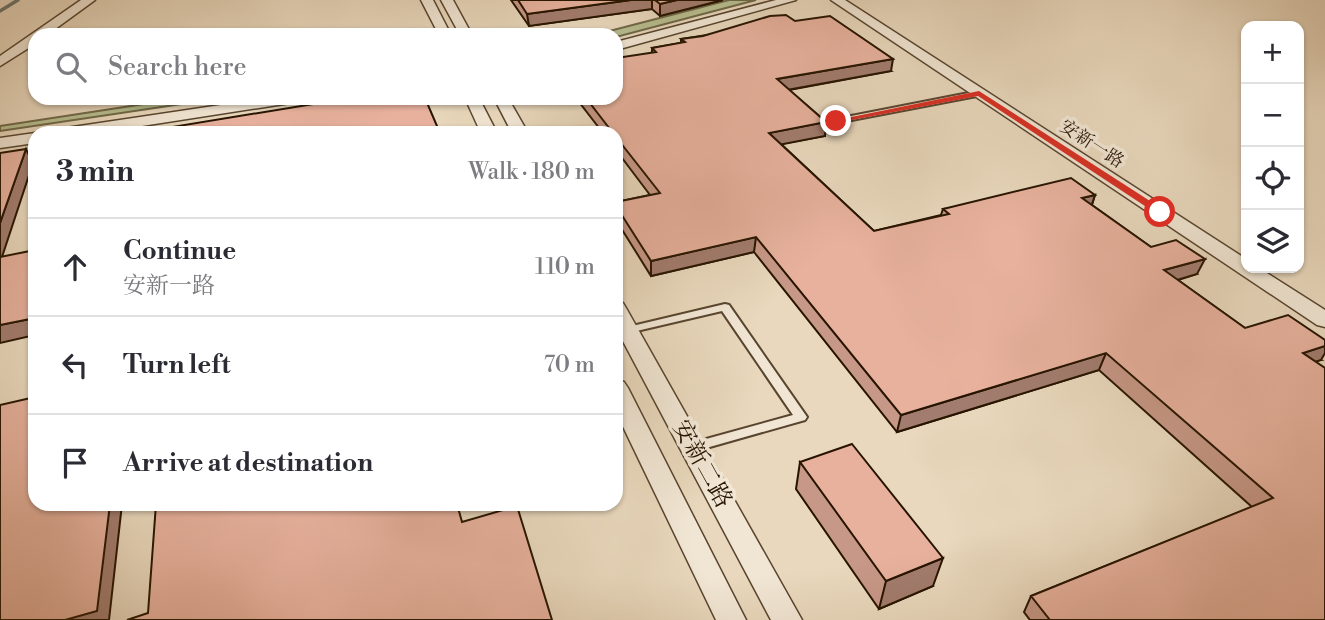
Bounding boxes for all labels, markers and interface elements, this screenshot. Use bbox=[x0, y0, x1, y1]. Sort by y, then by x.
map controls bbox=[1241, 21, 1304, 273]
button: + bbox=[1241, 21, 1304, 84]
search box bbox=[28, 28, 623, 105]
icon: search bbox=[52, 48, 90, 86]
text: Search here bbox=[108, 51, 247, 83]
button: − bbox=[1241, 84, 1304, 147]
route end bbox=[820, 105, 851, 136]
street label: 安新一路 bbox=[1056, 115, 1128, 173]
button: locate bbox=[1241, 147, 1304, 210]
text: 3 min bbox=[56, 153, 134, 191]
text: Walk · 180 m bbox=[468, 158, 595, 186]
route start bbox=[1144, 196, 1175, 227]
button: layers bbox=[1241, 210, 1304, 273]
text: Continue bbox=[123, 235, 236, 267]
icon: ahead bbox=[56, 248, 94, 286]
text: 110 m bbox=[535, 253, 595, 281]
text: 安新一路 bbox=[123, 272, 215, 300]
icon: left bbox=[56, 346, 94, 384]
text: Turn left bbox=[123, 349, 231, 381]
text: 70 m bbox=[544, 351, 595, 379]
street label: 安新二路 bbox=[666, 415, 738, 513]
icon: arrive bbox=[56, 444, 94, 482]
text: Arrive at destination bbox=[123, 447, 373, 479]

